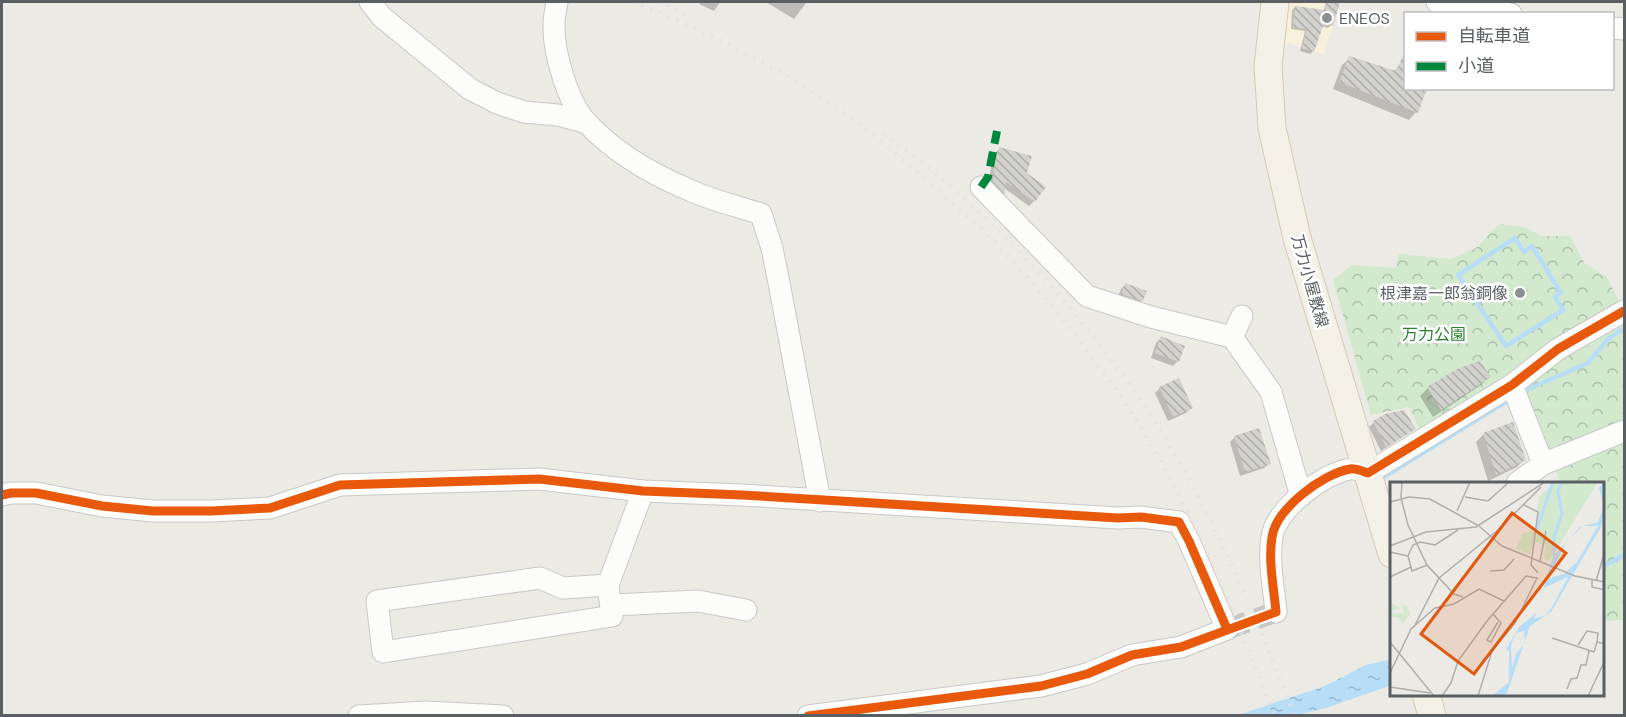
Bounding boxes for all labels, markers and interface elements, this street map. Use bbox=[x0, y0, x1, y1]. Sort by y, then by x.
place label: ENEOS bbox=[1339, 8, 1390, 29]
marker: ENEOS bbox=[1320, 11, 1334, 25]
legend bbox=[1404, 12, 1614, 90]
text: 自転車道 bbox=[1458, 24, 1530, 48]
text: 小道 bbox=[1458, 54, 1494, 78]
street label: 万力小屋敷線 bbox=[1287, 232, 1333, 330]
place label: 根津嘉一郎翁銅像 bbox=[1380, 283, 1508, 304]
marker: 根津嘉一郎翁銅像 bbox=[1513, 286, 1527, 300]
park label: 万力公園 bbox=[1402, 324, 1466, 345]
inset map bbox=[1390, 482, 1605, 696]

